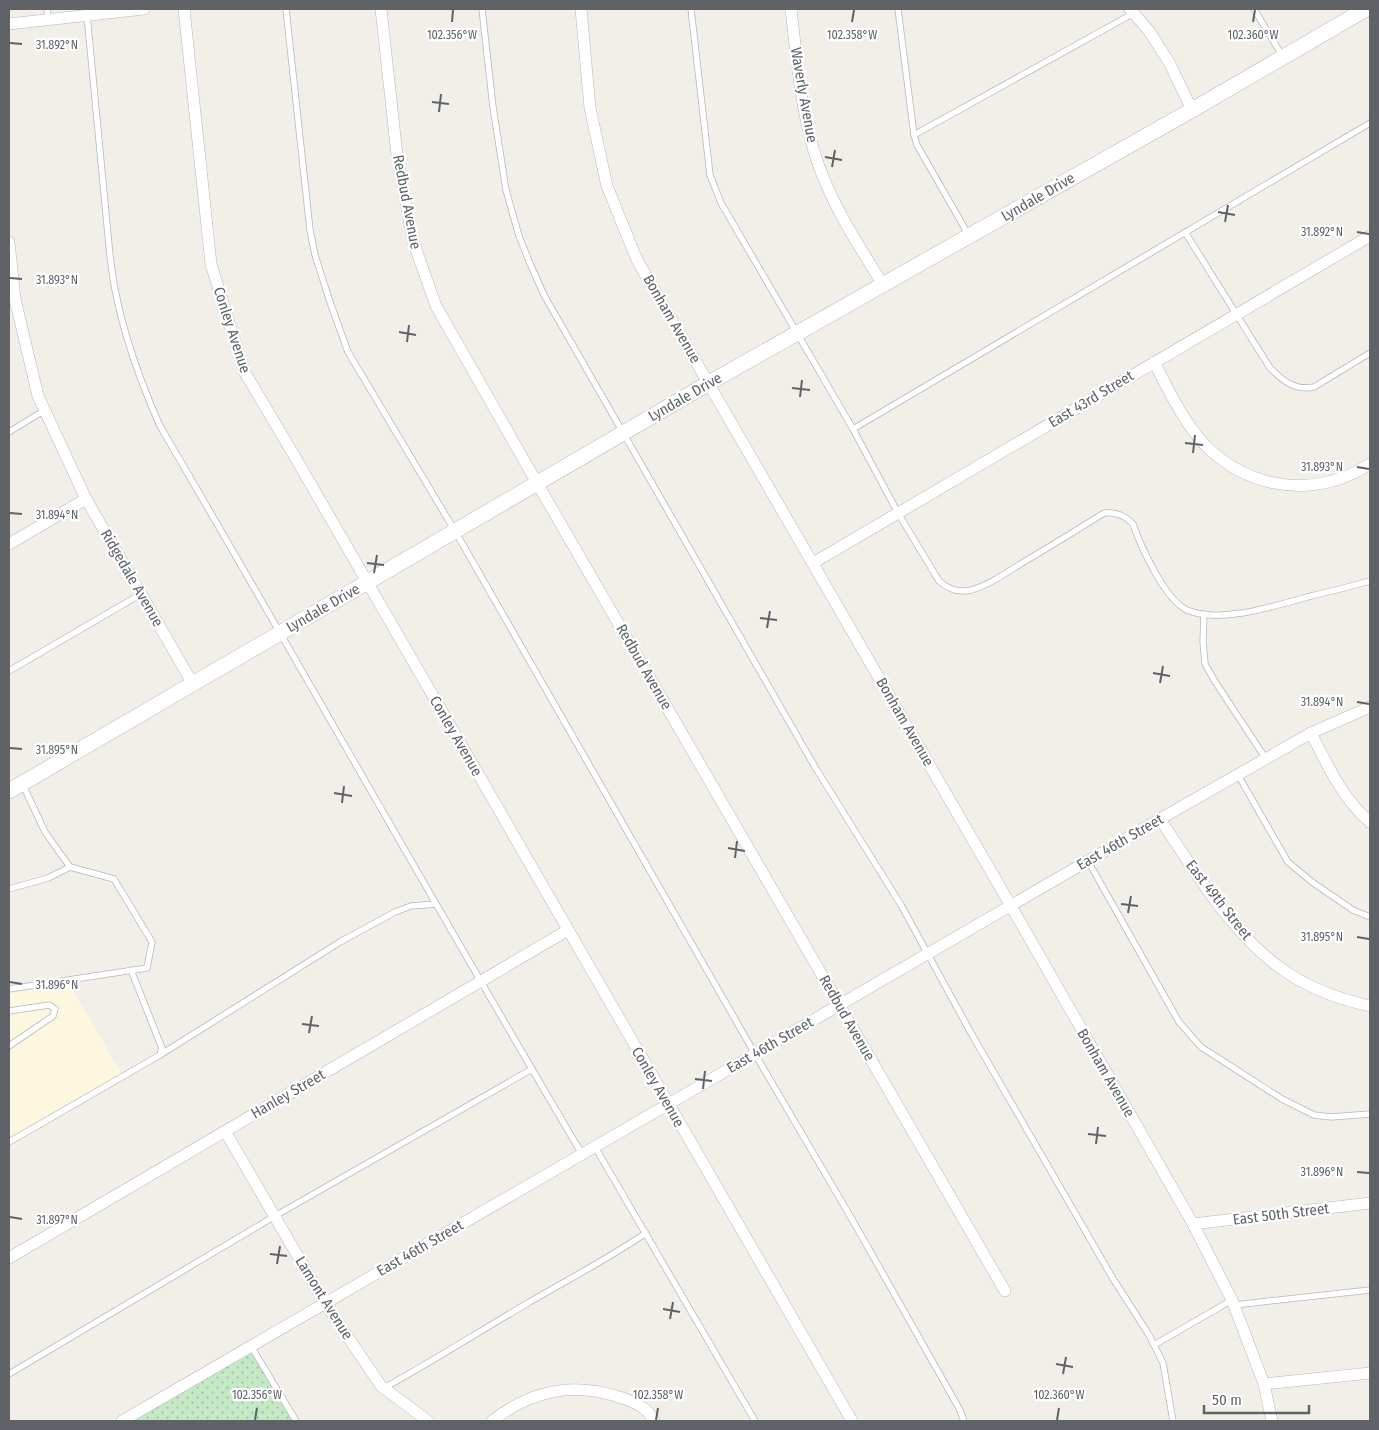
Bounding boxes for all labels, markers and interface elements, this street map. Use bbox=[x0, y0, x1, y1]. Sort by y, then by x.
text: 102.356°W bbox=[427, 28, 477, 42]
text: 102.358°W bbox=[827, 28, 877, 42]
text: 102.360°W bbox=[1228, 28, 1278, 42]
text: 31.892°N bbox=[36, 38, 78, 52]
street label: Waverly Avenue bbox=[787, 46, 821, 144]
street label: Redbud Avenue bbox=[389, 153, 425, 251]
street label: Lyndale Drive bbox=[998, 169, 1078, 225]
text: 31.892°N bbox=[1301, 225, 1343, 239]
street label: Bonham Avenue bbox=[639, 271, 705, 367]
text: 31.893°N bbox=[36, 273, 78, 287]
street label: Conley Avenue bbox=[210, 285, 254, 375]
street label: East 43rd Street bbox=[1045, 367, 1137, 431]
street label: Lyndale Drive bbox=[645, 369, 725, 425]
text: 31.893°N bbox=[1301, 460, 1343, 474]
text: 31.894°N bbox=[36, 508, 78, 522]
street label: Ridgedale Avenue bbox=[97, 526, 167, 630]
street label: Lyndale Drive bbox=[283, 580, 363, 636]
street label: Redbud Avenue bbox=[612, 621, 676, 713]
street label: Bonham Avenue bbox=[872, 674, 938, 770]
street label: Conley Avenue bbox=[426, 693, 486, 779]
text: 31.894°N bbox=[1301, 695, 1343, 709]
text: 31.895°N bbox=[36, 743, 78, 757]
street label: East 46th Street bbox=[1074, 810, 1167, 874]
street label: East 49th Street bbox=[1182, 856, 1256, 944]
text: 31.895°N bbox=[1301, 930, 1343, 944]
street label: Redbud Avenue bbox=[815, 972, 879, 1064]
text: 31.896°N bbox=[36, 978, 78, 992]
street label: East 46th Street bbox=[724, 1013, 817, 1077]
street label: Bonham Avenue bbox=[1073, 1025, 1139, 1121]
street label: Conley Avenue bbox=[628, 1044, 688, 1130]
street label: Hanley Street bbox=[248, 1065, 328, 1122]
text: 31.896°N bbox=[1301, 1165, 1343, 1179]
street label: East 50th Street bbox=[1232, 1199, 1330, 1229]
text: 31.897°N bbox=[36, 1213, 78, 1227]
street label: East 46th Street bbox=[374, 1216, 467, 1280]
street label: Lamont Avenue bbox=[291, 1253, 357, 1343]
scale bar bbox=[1204, 1382, 1309, 1414]
text: 102.356°W bbox=[232, 1388, 282, 1402]
text: 102.358°W bbox=[633, 1388, 683, 1402]
text: 102.360°W bbox=[1034, 1388, 1084, 1402]
text: 50 m bbox=[1212, 1391, 1242, 1409]

